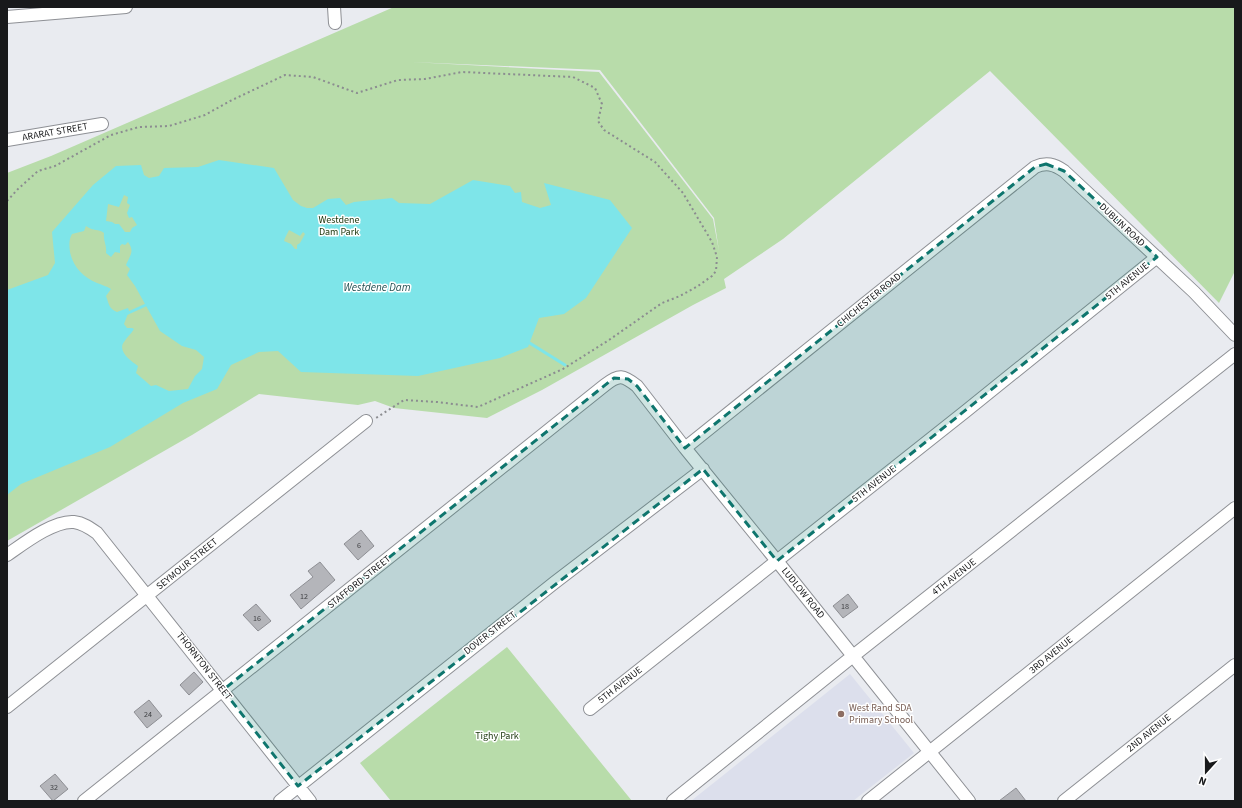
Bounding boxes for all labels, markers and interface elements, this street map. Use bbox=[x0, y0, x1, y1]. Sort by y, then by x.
street label: ARARAT STREET bbox=[21, 119, 90, 145]
street label: DUBLIN ROAD bbox=[1096, 200, 1148, 250]
park label: Westdene Dam Park bbox=[319, 213, 360, 239]
street label: 5TH AVENUE bbox=[1102, 259, 1152, 303]
street label: CHICHESTER ROAD bbox=[834, 270, 904, 330]
water label: Westdene Dam bbox=[343, 280, 411, 295]
street label: 5TH AVENUE bbox=[849, 462, 899, 506]
street label: SEYMOUR STREET bbox=[153, 534, 221, 593]
house number: 6 bbox=[357, 540, 361, 551]
street label: STAFFORD STREET bbox=[324, 552, 394, 612]
street label: 4TH AVENUE bbox=[929, 555, 979, 599]
street label: LUDLOW ROAD bbox=[778, 564, 828, 622]
house number: 12 bbox=[300, 591, 308, 602]
house number: 18 bbox=[841, 601, 849, 612]
street label: DOVER STREET bbox=[461, 608, 520, 658]
house number: 16 bbox=[253, 613, 261, 624]
street label: THORNTON STREET bbox=[173, 629, 235, 704]
street label: 3RD AVENUE bbox=[1026, 633, 1076, 677]
street label: 5TH AVENUE bbox=[595, 663, 645, 707]
place label: West Rand SDA Primary School bbox=[849, 701, 913, 727]
house number: 24 bbox=[144, 709, 152, 720]
marker: West Rand SDA Primary School bbox=[836, 709, 846, 719]
street label: 2ND AVENUE bbox=[1124, 711, 1174, 755]
park label: Tighy Park bbox=[475, 729, 519, 743]
north arrow bbox=[1186, 752, 1226, 792]
text: N bbox=[1196, 773, 1209, 789]
house number: 32 bbox=[50, 782, 58, 793]

